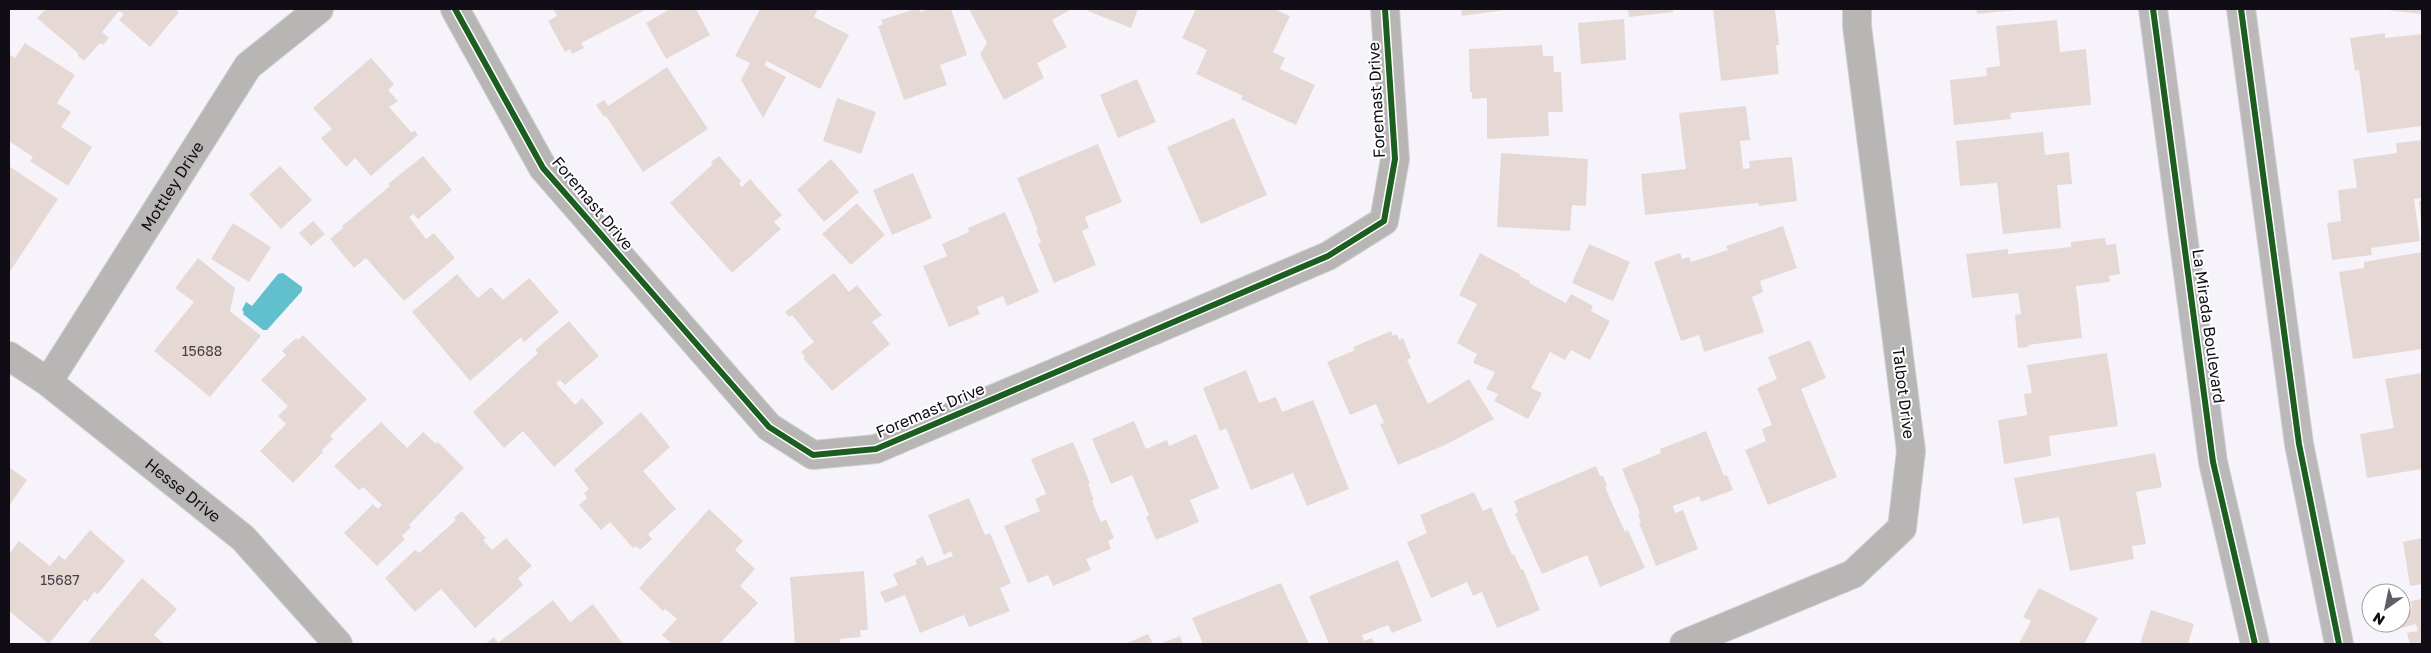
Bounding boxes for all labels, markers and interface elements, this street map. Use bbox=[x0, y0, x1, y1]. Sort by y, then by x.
street label: Foremast Drive bbox=[1363, 42, 1389, 158]
street label: Mottley Drive bbox=[136, 137, 208, 235]
street label: Foremast Drive bbox=[548, 152, 638, 254]
street label: La Mirada Boulevard bbox=[2188, 247, 2230, 405]
house number: 15688 bbox=[182, 342, 222, 359]
street label: Talbot Drive bbox=[1888, 346, 1920, 440]
street label: Foremast Drive bbox=[873, 378, 987, 442]
street label: Hesse Drive bbox=[141, 454, 225, 527]
house number: 15687 bbox=[40, 571, 80, 588]
north arrow bbox=[2361, 583, 2411, 633]
text: N bbox=[2370, 609, 2388, 629]

